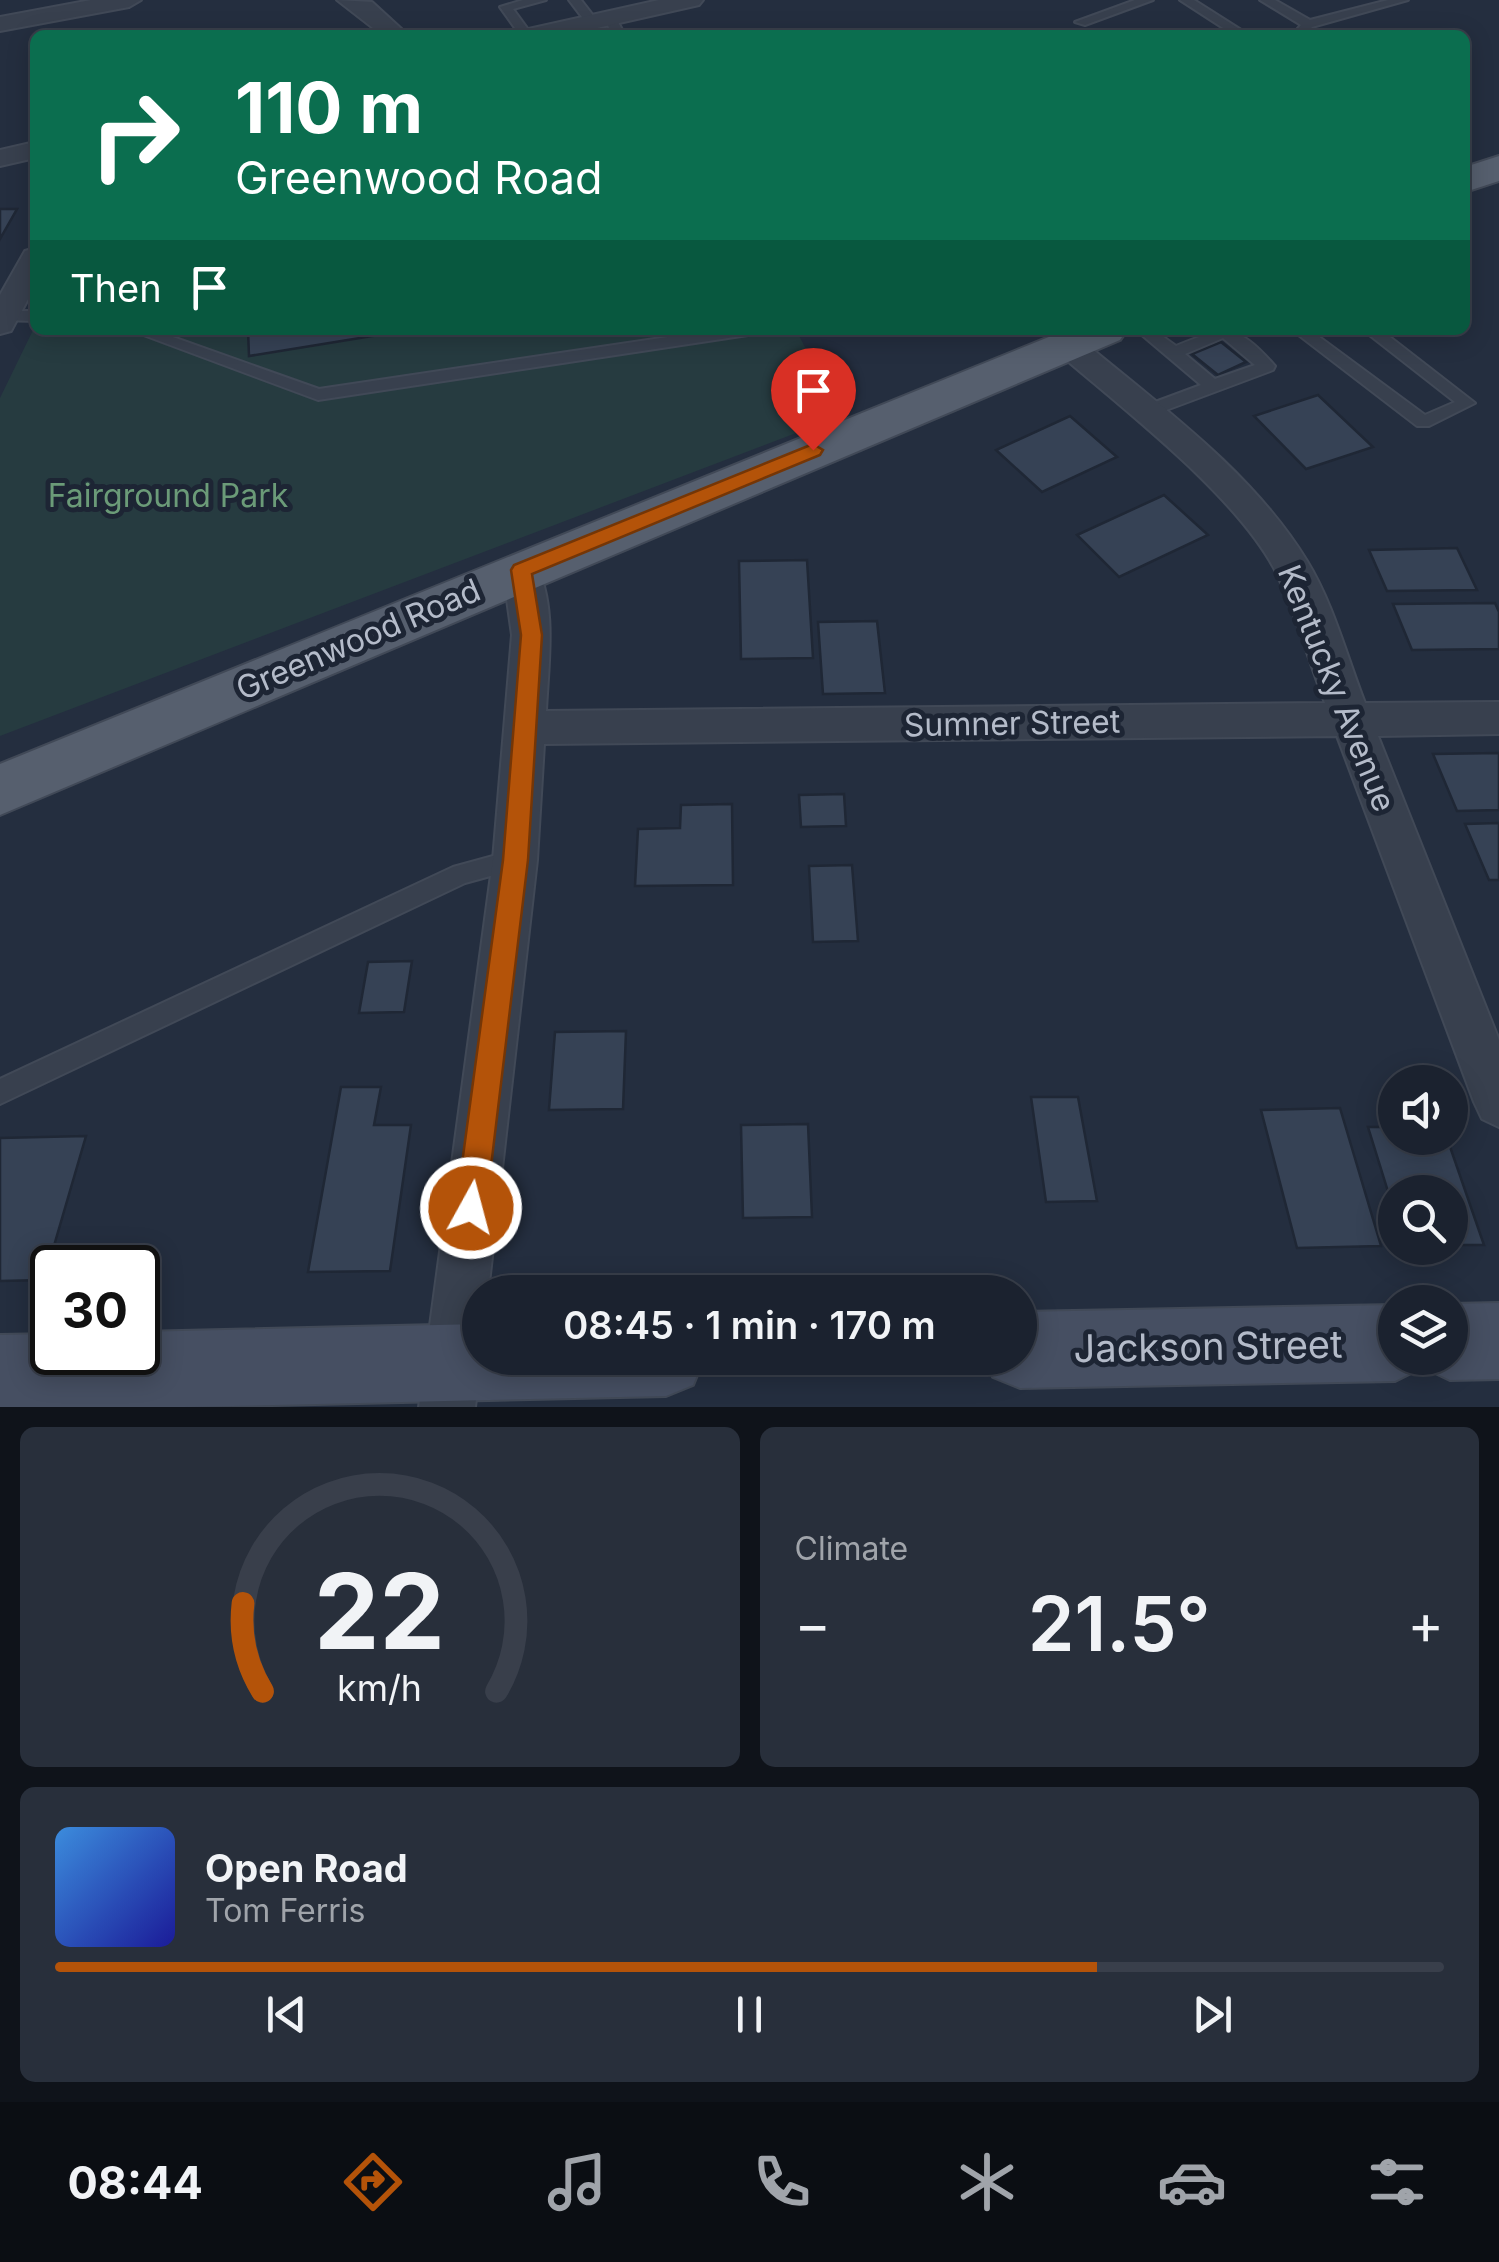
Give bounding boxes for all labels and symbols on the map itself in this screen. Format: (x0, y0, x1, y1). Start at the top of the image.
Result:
pin (771, 348, 856, 451)
park label: Fairground Park (48, 476, 289, 515)
street label: Kentucky Avenue (1270, 559, 1404, 817)
street label: Greenwood Road (230, 570, 486, 708)
street label: Sumner Street (903, 702, 1121, 744)
position arrow (419, 1156, 523, 1260)
speed limit sign: 30 (30, 1245, 160, 1375)
street label: Jackson Street (1073, 1321, 1343, 1371)

